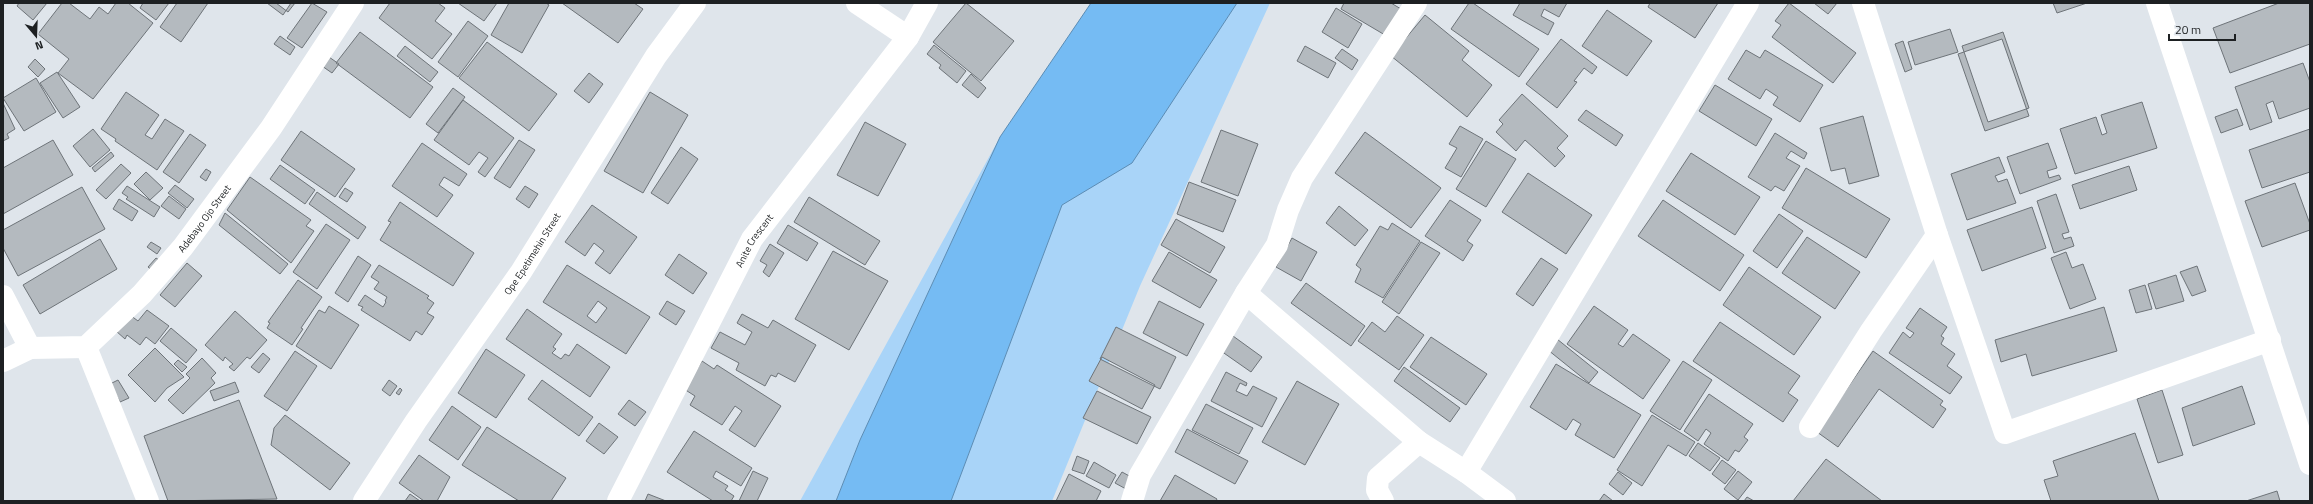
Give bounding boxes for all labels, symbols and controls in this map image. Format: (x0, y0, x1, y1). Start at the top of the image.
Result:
north arrow (16, 16, 56, 56)
scale bar (2169, 16, 2235, 42)
text: 20 m (2175, 20, 2201, 39)
text: N (33, 37, 45, 54)
street label: Adebayo Ojo Street (175, 181, 235, 256)
street label: Ope Epetimehin Street (500, 209, 565, 298)
street label: Anite Crescent (732, 210, 777, 270)

